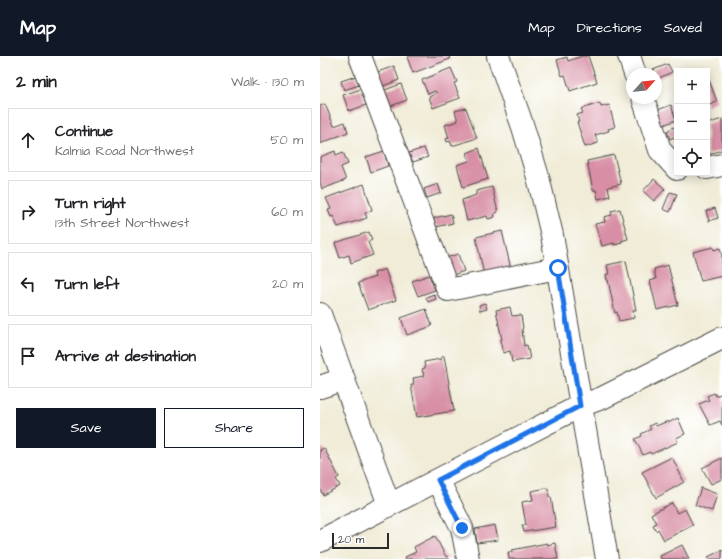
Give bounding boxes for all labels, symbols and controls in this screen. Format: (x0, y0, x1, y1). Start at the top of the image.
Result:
text: Map (20, 15, 56, 42)
text: Map (528, 18, 555, 38)
text: Directions (577, 18, 642, 38)
text: Saved (664, 18, 702, 38)
north arrow (626, 68, 662, 104)
map controls (674, 68, 710, 176)
button: + (674, 68, 710, 104)
text: 2 min (16, 70, 57, 94)
text: Walk · 130 m (231, 73, 304, 91)
button: − (674, 104, 710, 140)
text: Continue (55, 121, 113, 142)
icon: ahead (17, 129, 39, 151)
text: 50 m (270, 131, 303, 149)
button: locate (674, 140, 710, 176)
text: Kalmia Road Northwest (55, 142, 194, 160)
text: Turn right (55, 193, 126, 214)
icon: right (17, 201, 39, 223)
text: 60 m (271, 203, 303, 221)
text: 13th Street Northwest (55, 214, 189, 232)
route start (549, 259, 567, 277)
icon: left (17, 273, 39, 295)
text: Turn left (55, 274, 119, 295)
text: 20 m (272, 275, 303, 293)
icon: arrive (17, 345, 39, 367)
text: Arrive at destination (55, 346, 196, 367)
button: Save (16, 408, 156, 448)
button: Share (164, 408, 304, 448)
route end (453, 519, 471, 537)
scale bar (332, 531, 389, 550)
text: 20 m (338, 532, 364, 547)

